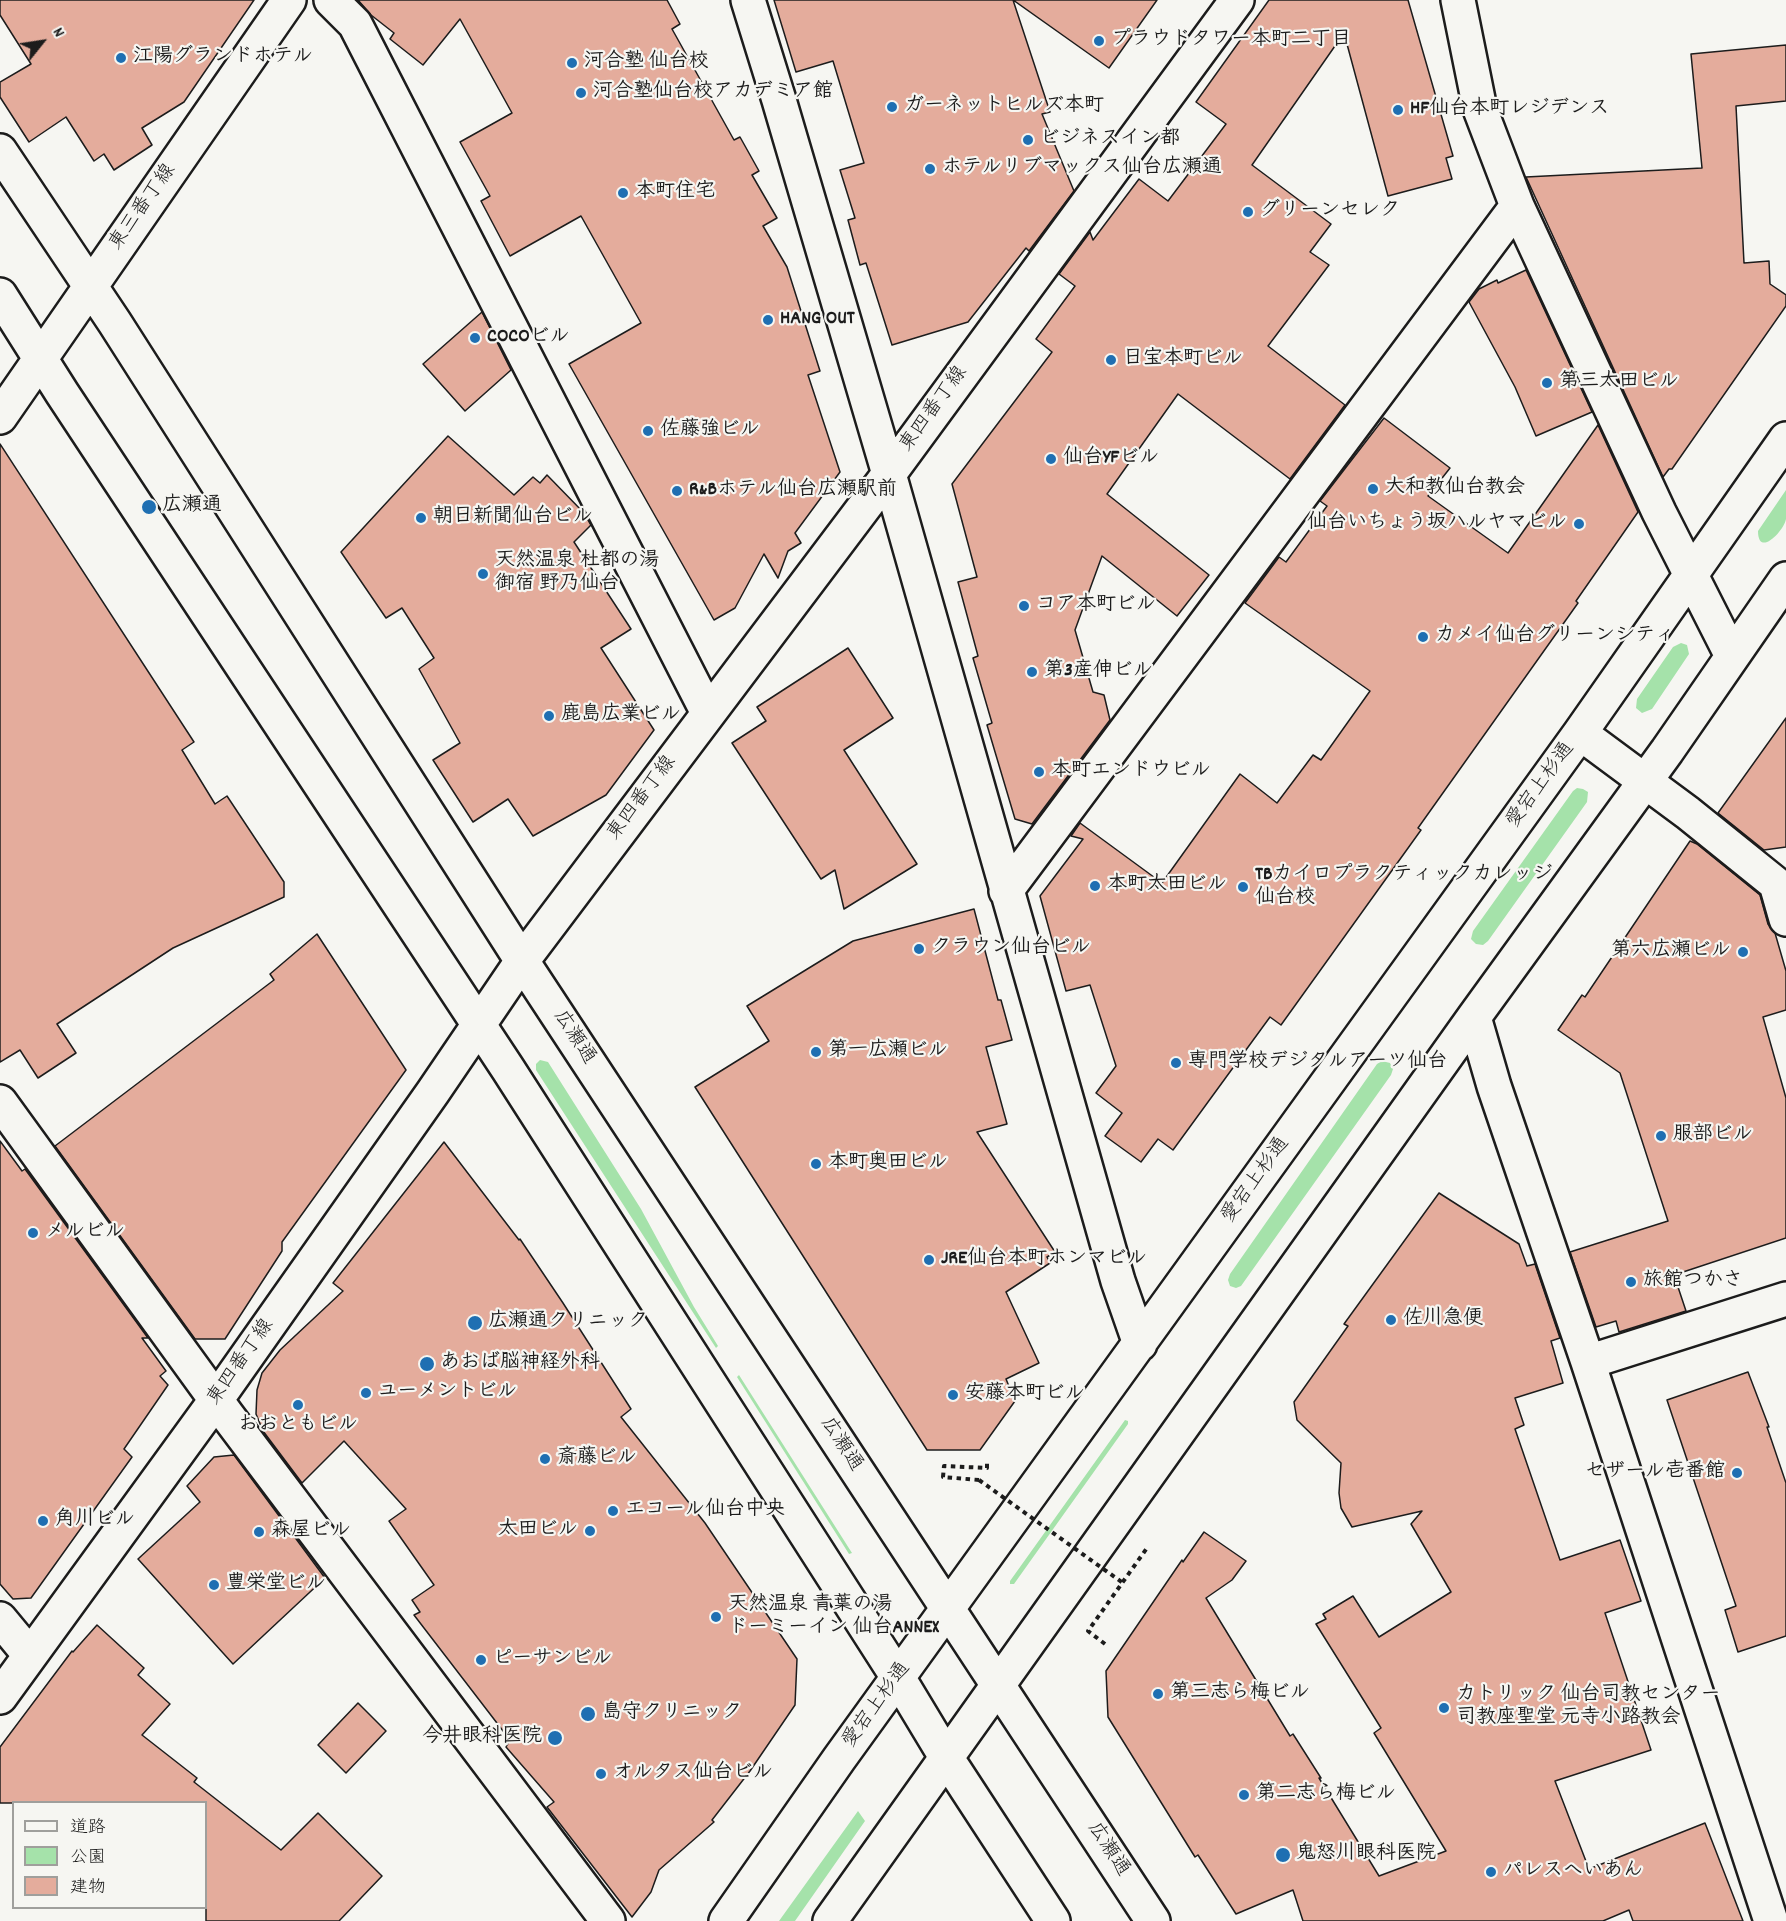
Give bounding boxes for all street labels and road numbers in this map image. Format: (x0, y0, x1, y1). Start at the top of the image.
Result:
street label: 東三番丁線 (105, 160, 183, 256)
street label: 東四番丁線 (896, 362, 974, 458)
street label: 愛宕上杉通 (1503, 738, 1581, 834)
street label: 東四番丁線 (603, 752, 683, 846)
street label: 広瀬通 (547, 1006, 599, 1070)
street label: 愛宕上杉通 (1218, 1133, 1296, 1229)
street label: 東四番丁線 (203, 1315, 281, 1411)
street label: 広瀬通 (814, 1413, 866, 1477)
street label: 愛宕上杉通 (839, 1658, 917, 1754)
street label: 広瀬通 (1081, 1818, 1133, 1882)

